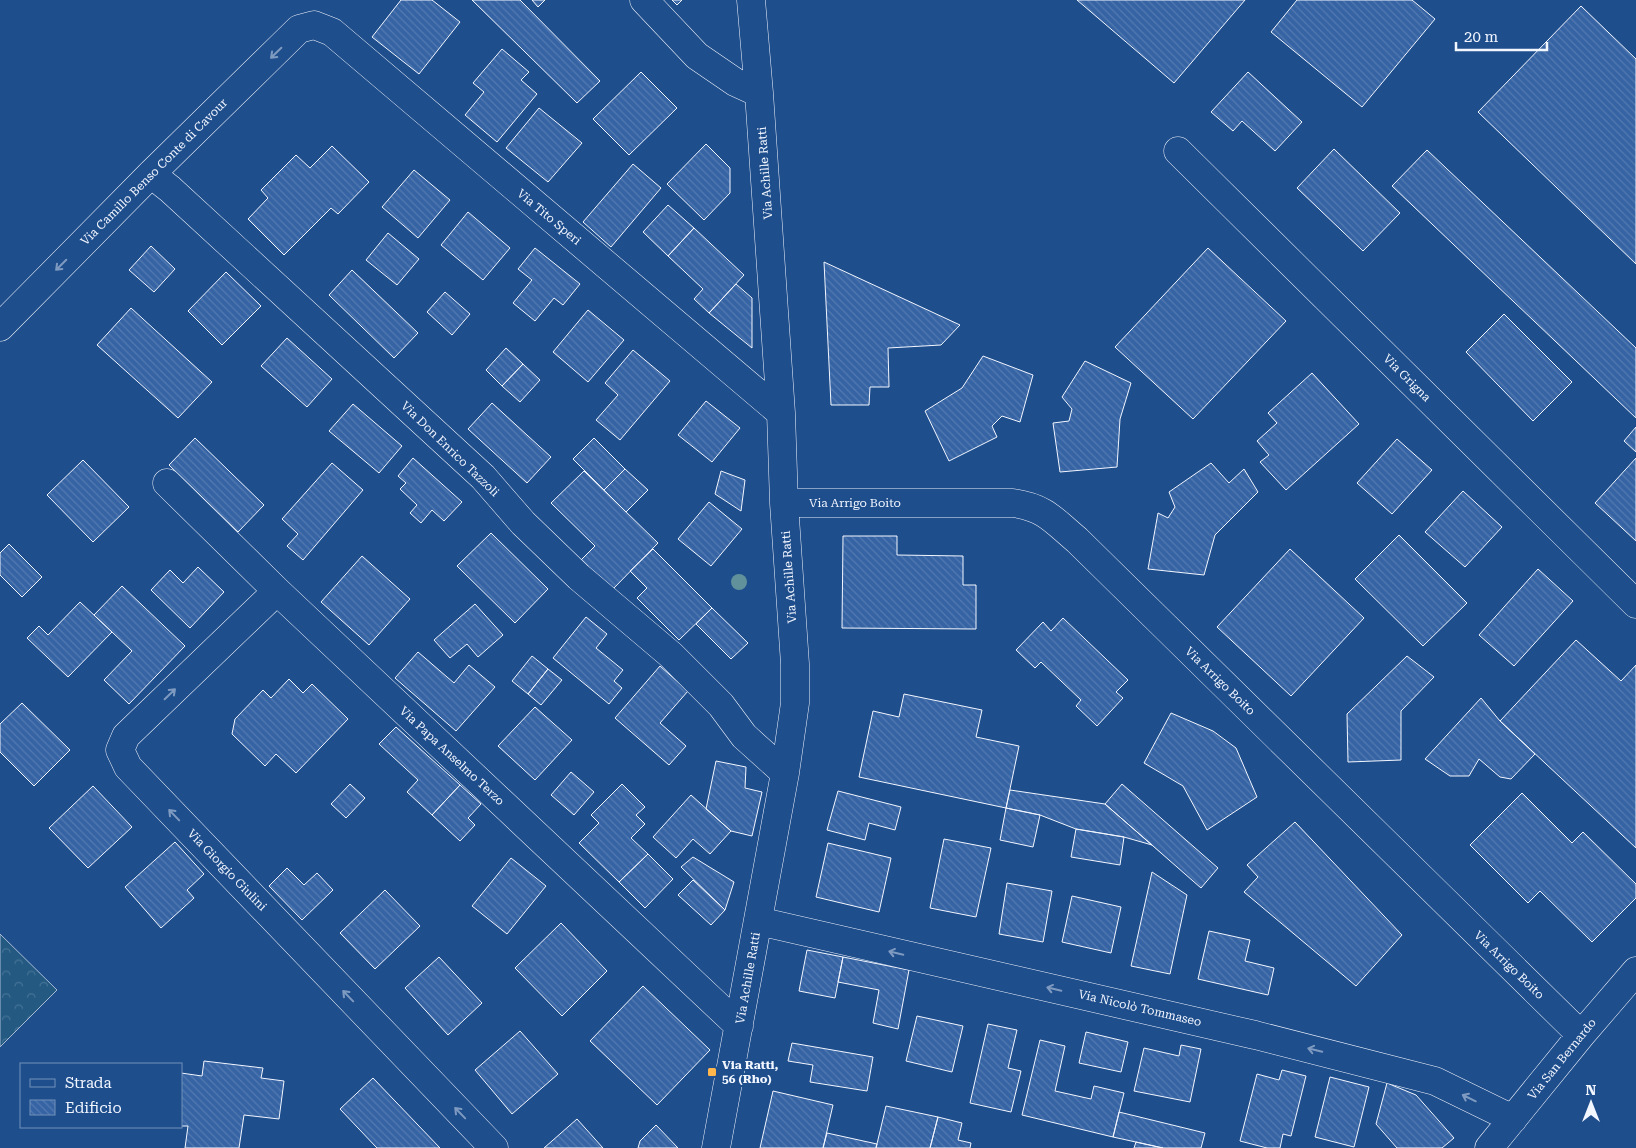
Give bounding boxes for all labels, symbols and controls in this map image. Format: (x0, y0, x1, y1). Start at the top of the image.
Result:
scale bar (1456, 20, 1547, 52)
text: 20 m (1464, 28, 1499, 46)
one-way arrow (270, 46, 282, 58)
street label: Via Camillo Benso Conte di Cavour (78, 96, 230, 248)
street label: Via Achille Ratti (755, 126, 775, 220)
street label: Via Tito Speri (514, 186, 584, 248)
one-way arrow (55, 259, 67, 271)
street label: Via Grigna (1380, 351, 1434, 405)
street label: Via Don Enrico Tazzoli (398, 399, 502, 499)
street label: Via Arrigo Boito (809, 496, 901, 510)
street label: Via Achille Ratti (779, 530, 799, 624)
street label: Via Arrigo Boito (1182, 644, 1258, 718)
one-way arrow (164, 688, 176, 700)
street label: Via Papa Anselmo Terzo (397, 704, 507, 808)
one-way arrow (168, 809, 180, 822)
street label: Via Giorgio Giulini (185, 826, 270, 914)
street label: Via Arrigo Boito (1471, 928, 1547, 1002)
street label: Via Achille Ratti (733, 931, 763, 1025)
one-way arrow (888, 948, 904, 957)
one-way arrow (1047, 984, 1063, 993)
street label: Via Nicolò Tommaseo (1077, 987, 1203, 1029)
one-way arrow (342, 989, 354, 1002)
street label: Via San Bernardo (1525, 1016, 1599, 1102)
one-way arrow (1307, 1045, 1323, 1054)
place label: Via Ratti, 56 (Rho) (722, 1058, 779, 1086)
legend (20, 1063, 182, 1128)
marker: Via Ratti, 56 (Rho) (706, 1066, 718, 1078)
text: Strada (65, 1074, 112, 1092)
north arrow (1566, 1078, 1616, 1128)
text: N (1586, 1082, 1597, 1098)
one-way arrow (1462, 1093, 1477, 1103)
text: Edificio (65, 1099, 122, 1117)
one-way arrow (454, 1107, 466, 1119)

